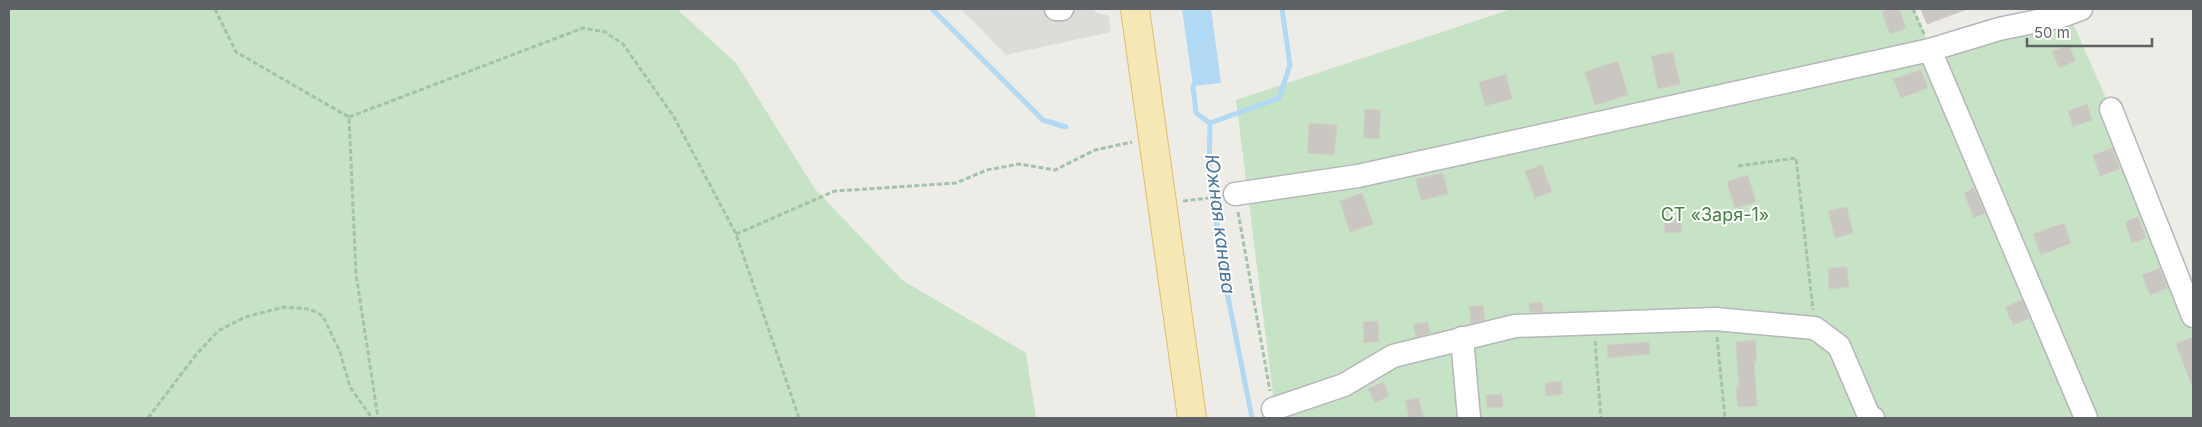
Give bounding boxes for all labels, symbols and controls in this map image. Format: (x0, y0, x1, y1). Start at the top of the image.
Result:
scale bar (2027, 15, 2152, 47)
text: 50 m (2034, 23, 2070, 42)
water label: Южная канава (1200, 153, 1240, 296)
park label: СТ «Заря-1» (1661, 204, 1769, 225)

